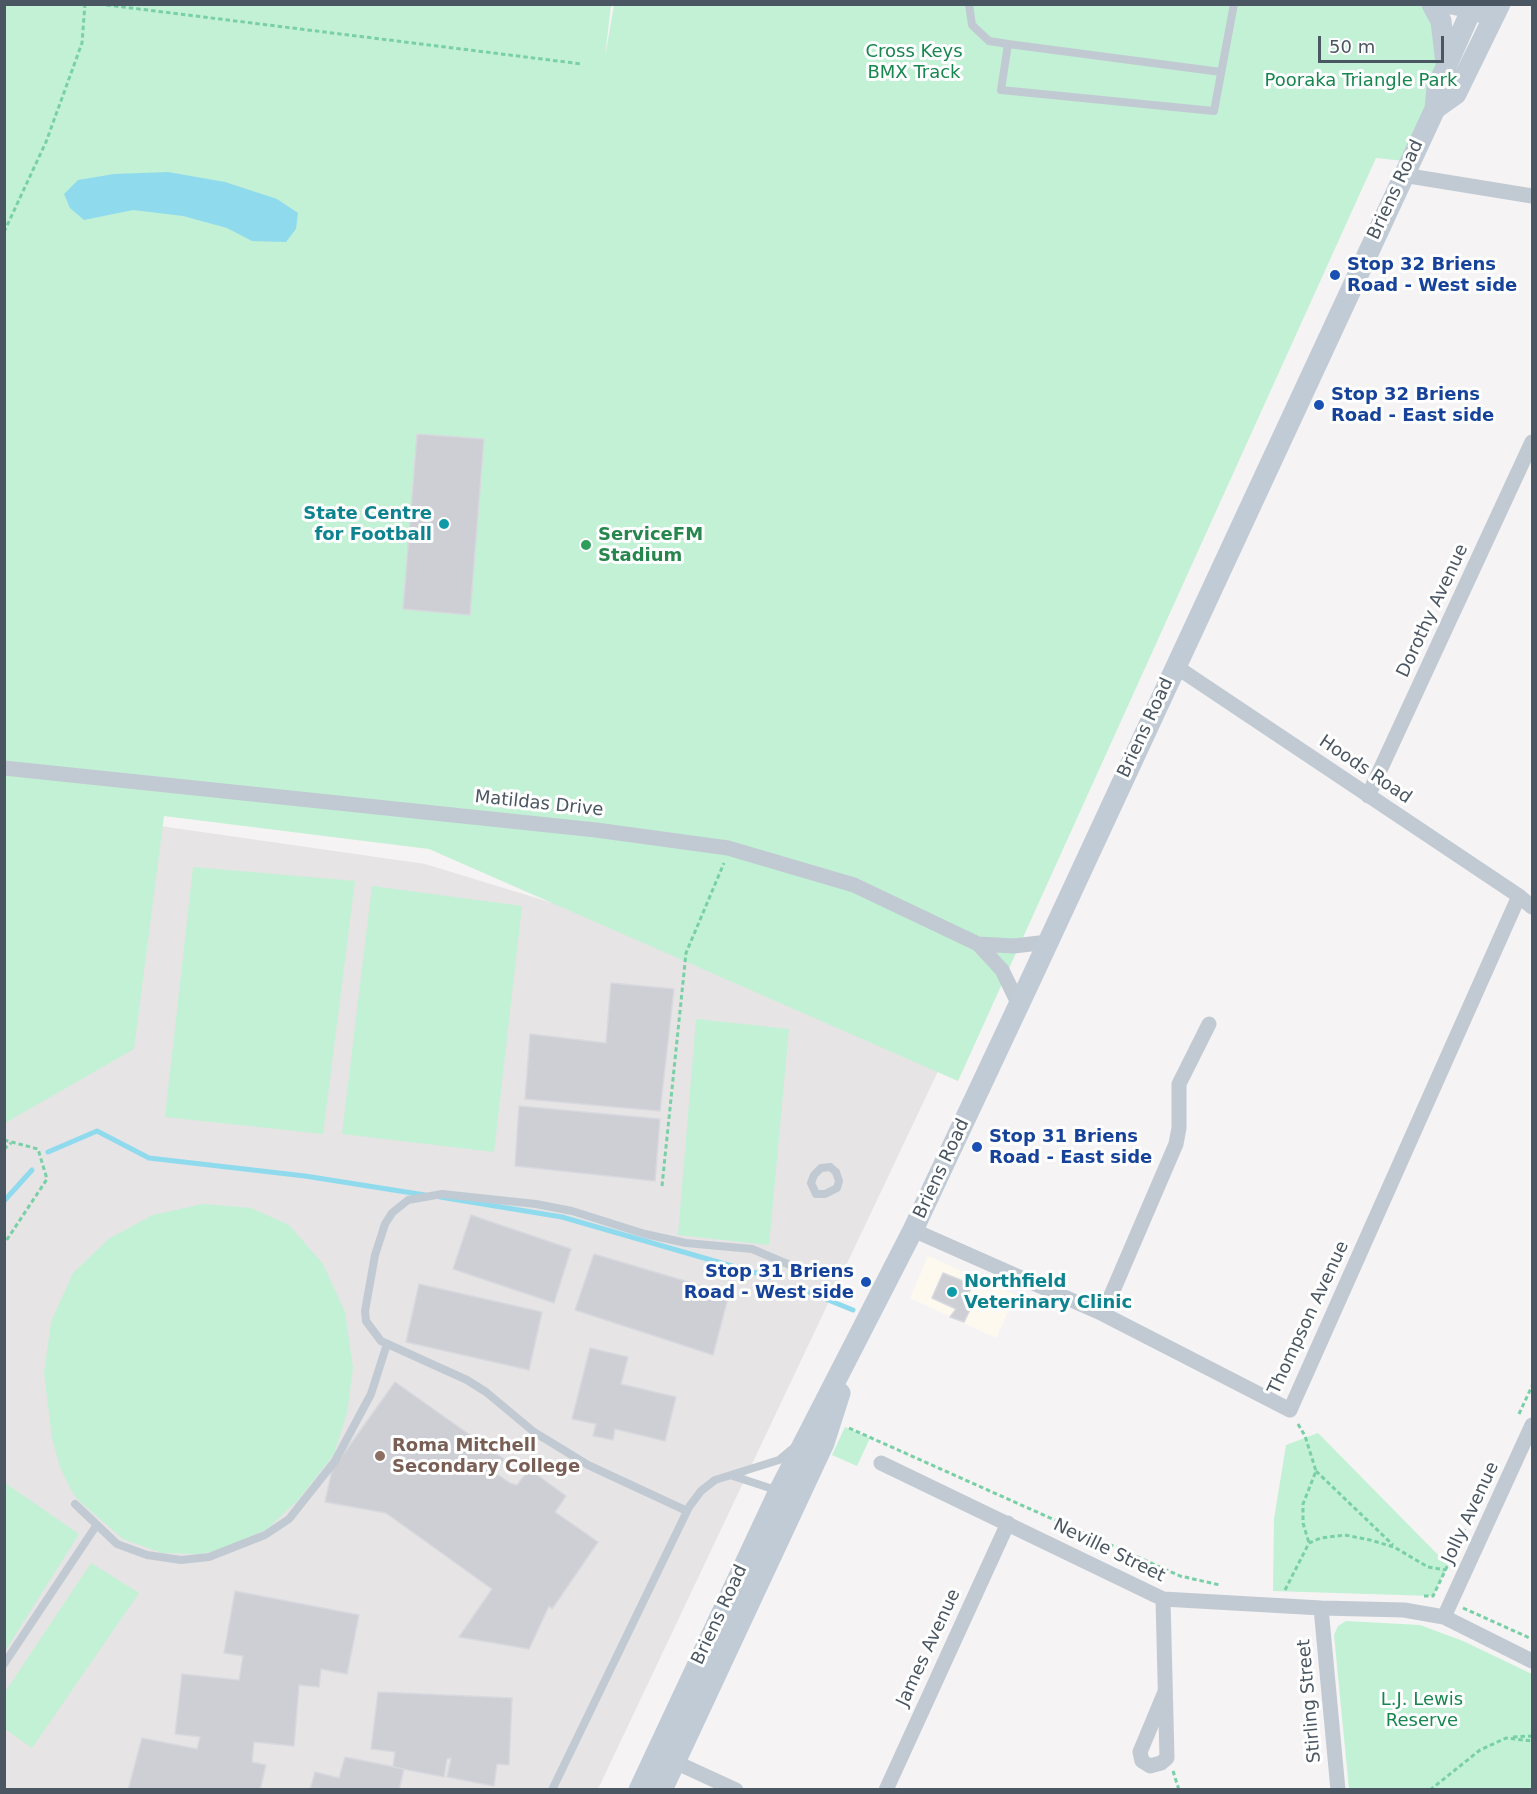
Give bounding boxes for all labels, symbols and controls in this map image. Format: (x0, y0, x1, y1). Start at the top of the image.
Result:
scale bar (1321, 24, 1447, 62)
text: 50 m (1329, 36, 1375, 57)
park label: Cross Keys BMX Track (865, 41, 963, 84)
park label: Pooraka Triangle Park (1265, 70, 1457, 92)
street label: Briens Road (1363, 137, 1429, 243)
place label: Stop 32 Briens Road - West side (1347, 254, 1517, 296)
marker: Stop 32 Briens Road - West side (1328, 268, 1342, 282)
place label: Stop 32 Briens Road - East side (1331, 384, 1494, 426)
marker: Stop 32 Briens Road - East side (1312, 398, 1326, 412)
place label: State Centre for Football (303, 503, 432, 546)
marker: State Centre for Football (437, 517, 451, 531)
place label: ServiceFM Stadium (598, 524, 703, 566)
marker: ServiceFM Stadium (579, 538, 593, 552)
street label: Dorothy Avenue (1393, 541, 1473, 681)
street label: Briens Road (1113, 675, 1179, 781)
street label: Hoods Road (1315, 731, 1415, 809)
street label: Matildas Drive (474, 787, 604, 821)
street label: Briens Road (909, 1116, 975, 1222)
place label: Stop 31 Briens Road - East side (989, 1126, 1152, 1168)
marker: Stop 31 Briens Road - East side (970, 1140, 984, 1154)
street label: Thompson Avenue (1264, 1238, 1354, 1398)
place label: Stop 31 Briens Road - West side (684, 1261, 854, 1304)
place label: Northfield Veterinary Clinic (964, 1271, 1132, 1314)
marker: Stop 31 Briens Road - West side (859, 1275, 873, 1289)
marker: Northfield Veterinary Clinic (945, 1285, 959, 1299)
place label: Roma Mitchell Secondary College (392, 1435, 580, 1478)
marker: Roma Mitchell Secondary College (373, 1449, 387, 1463)
street label: Jolly Avenue (1438, 1459, 1504, 1567)
street label: Neville Street (1050, 1515, 1168, 1587)
street label: Briens Road (687, 1562, 753, 1668)
street label: James Avenue (892, 1586, 966, 1710)
street label: Stirling Street (1294, 1638, 1326, 1764)
park label: L.J. Lewis Reserve (1381, 1689, 1463, 1732)

